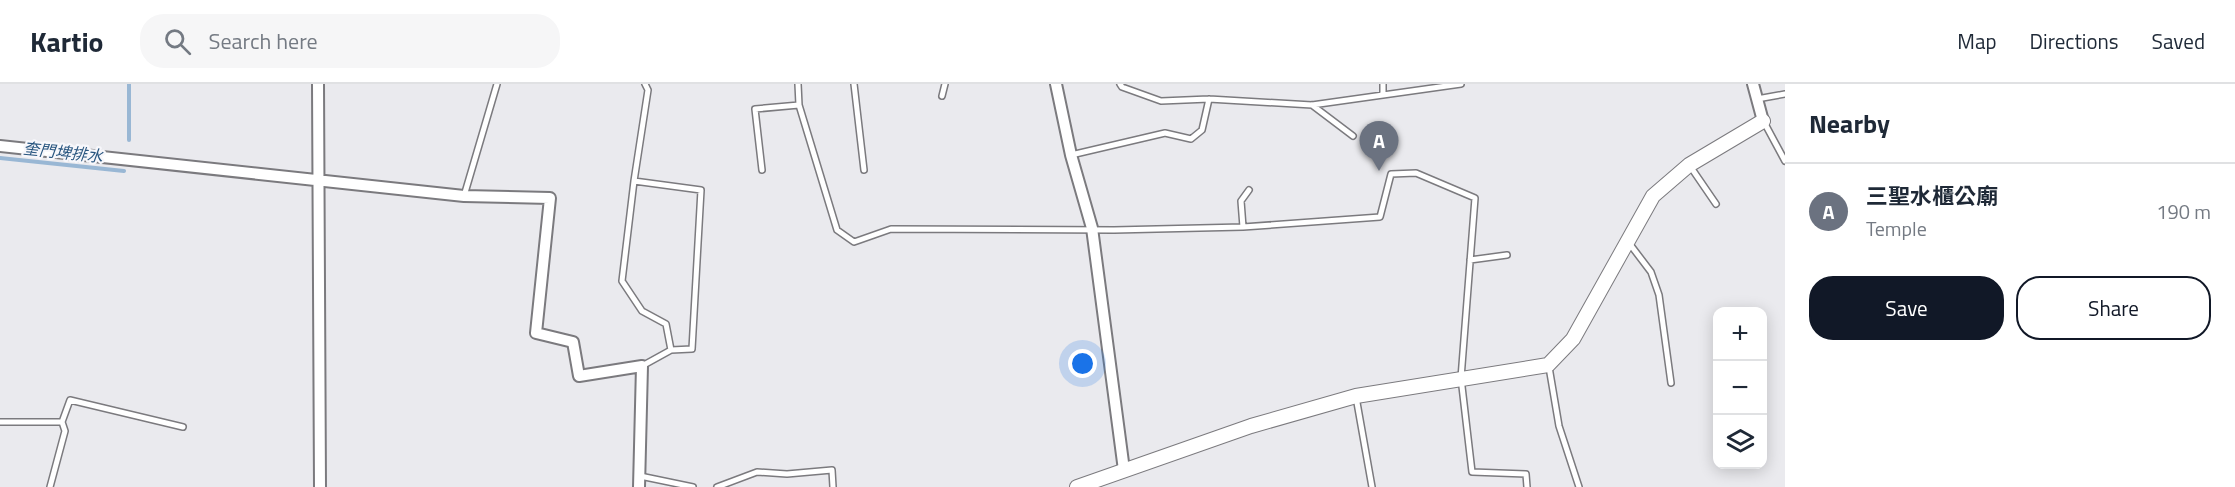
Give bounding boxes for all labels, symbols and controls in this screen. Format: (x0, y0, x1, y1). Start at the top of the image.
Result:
search box (140, 14, 560, 68)
text: Kartio (30, 20, 104, 63)
text: Search here (209, 24, 318, 58)
icon: search (161, 25, 194, 58)
text: Map (1957, 25, 1997, 57)
text: Directions (2030, 25, 2119, 57)
text: Saved (2152, 25, 2205, 57)
text: Nearby (1809, 104, 1890, 143)
pin: A (1360, 122, 1398, 171)
water label: 奎門埤排水 (22, 136, 105, 168)
text: 三聖水櫃公廟 (1866, 179, 1998, 213)
text: A (1822, 196, 1835, 227)
text: 190 m (2156, 196, 2211, 227)
text: Temple (1866, 213, 1927, 244)
button: Save (1809, 276, 2004, 340)
button: Share (2016, 276, 2211, 340)
map controls (1713, 307, 1767, 469)
button: + (1713, 307, 1767, 361)
your location (1068, 349, 1097, 378)
button: − (1713, 361, 1767, 415)
button: layers (1713, 415, 1767, 469)

